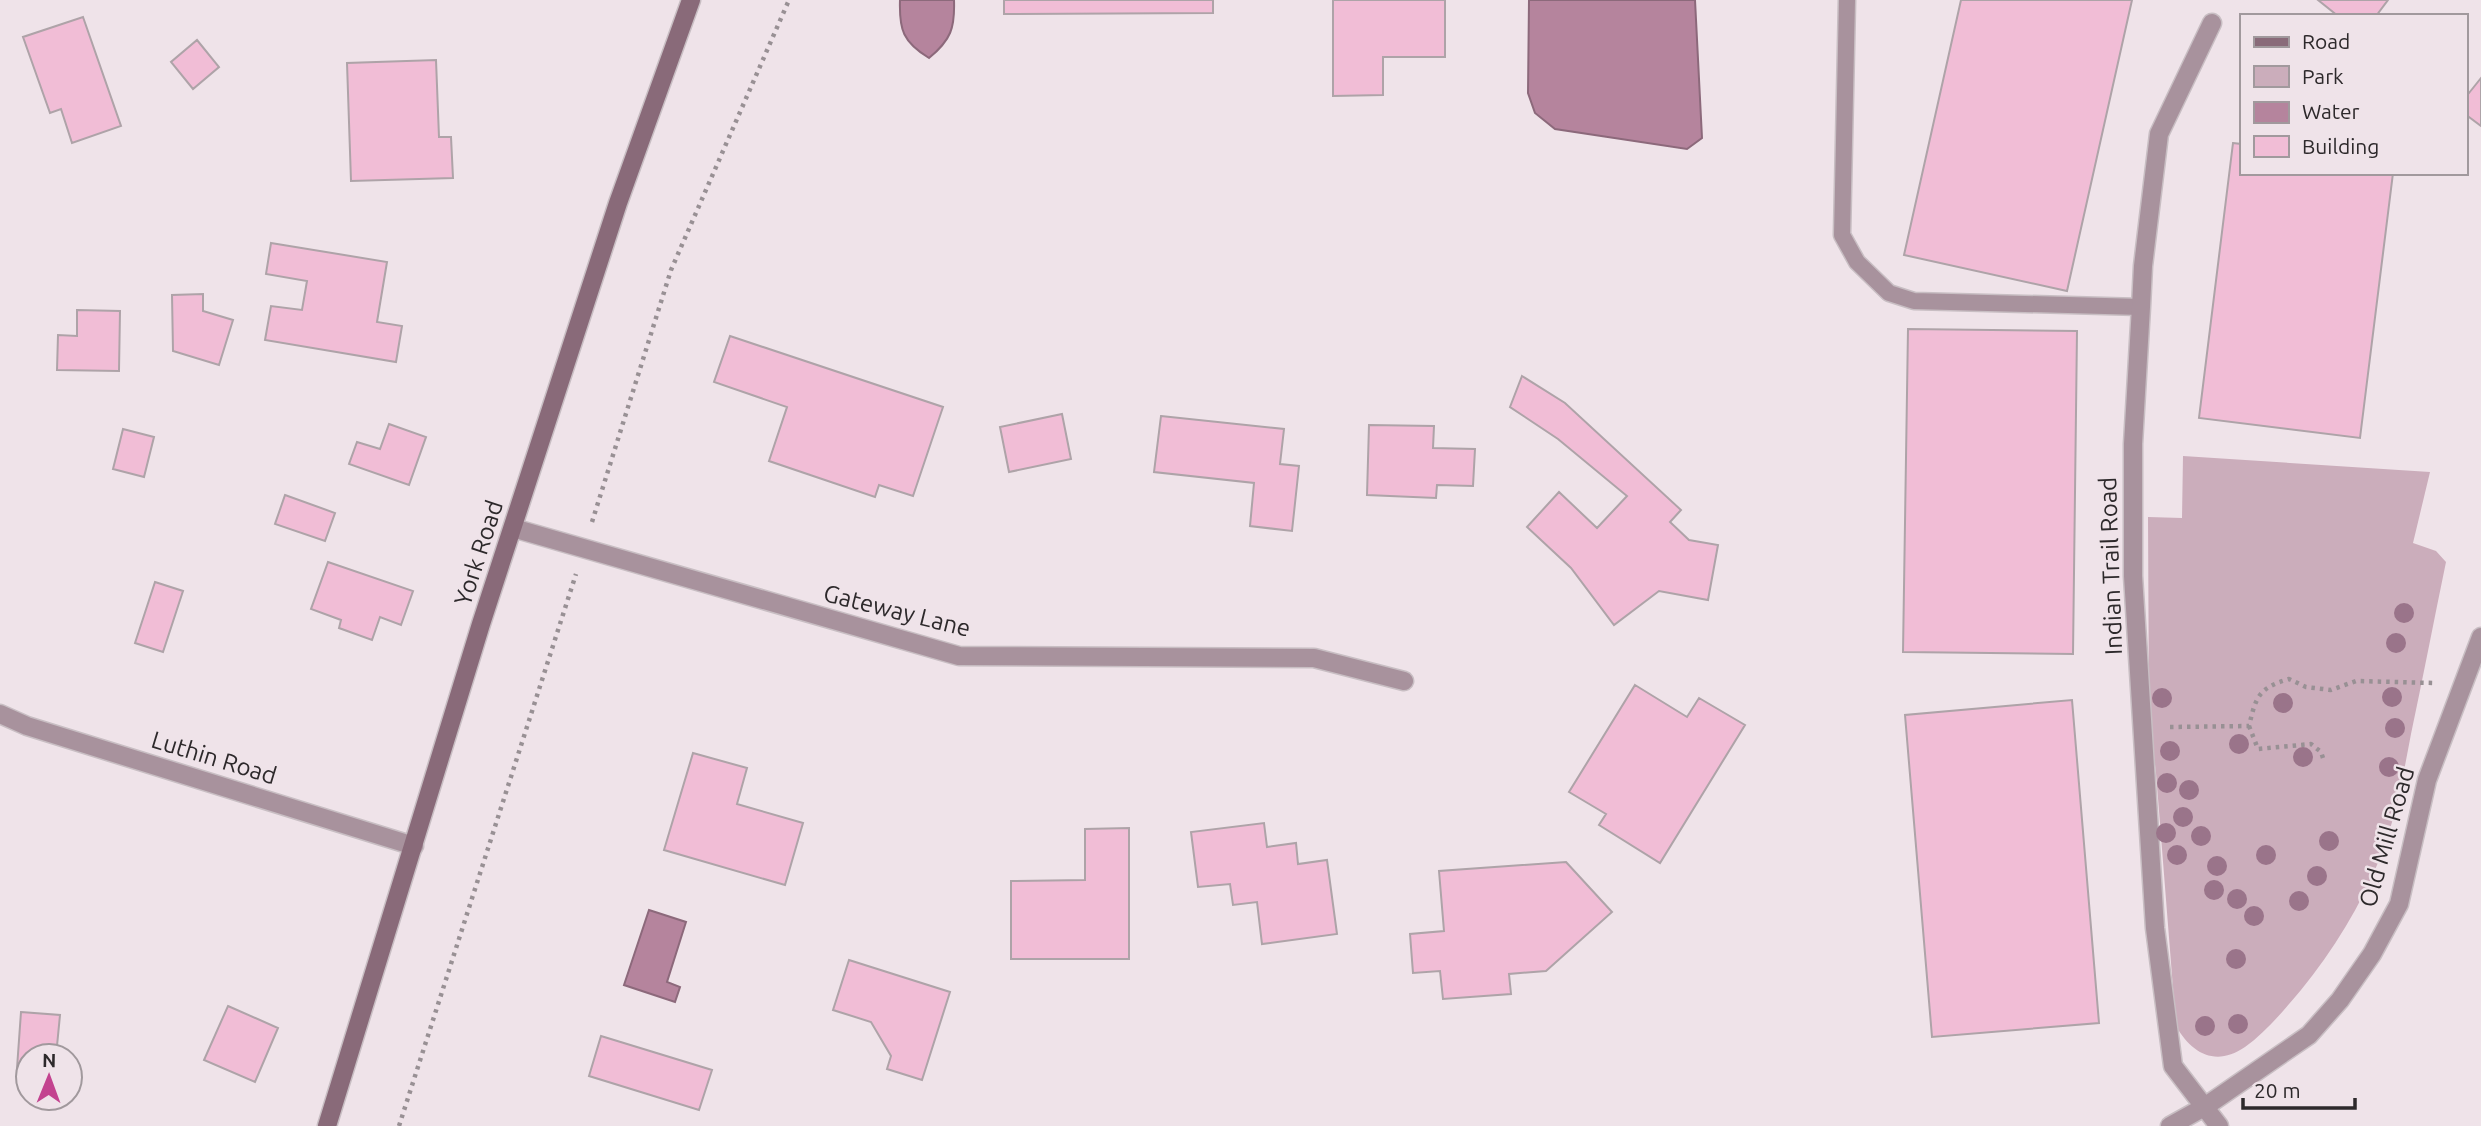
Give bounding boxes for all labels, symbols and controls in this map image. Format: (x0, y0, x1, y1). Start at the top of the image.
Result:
legend (2240, 14, 2467, 175)
text: Road (2302, 29, 2350, 53)
text: Park (2302, 64, 2344, 88)
text: Water (2302, 99, 2360, 123)
text: Building (2302, 134, 2379, 158)
street label: Indian Trail Road (2094, 477, 2127, 656)
street label: York Road (449, 497, 508, 609)
street label: Gateway Lane (821, 579, 973, 642)
street label: Luthin Road (148, 726, 280, 789)
street label: Old Mill Road (2354, 764, 2419, 910)
north arrow (14, 1042, 84, 1112)
text: N (42, 1049, 57, 1071)
scale bar (2243, 1066, 2355, 1110)
text: 20 m (2254, 1078, 2301, 1102)

